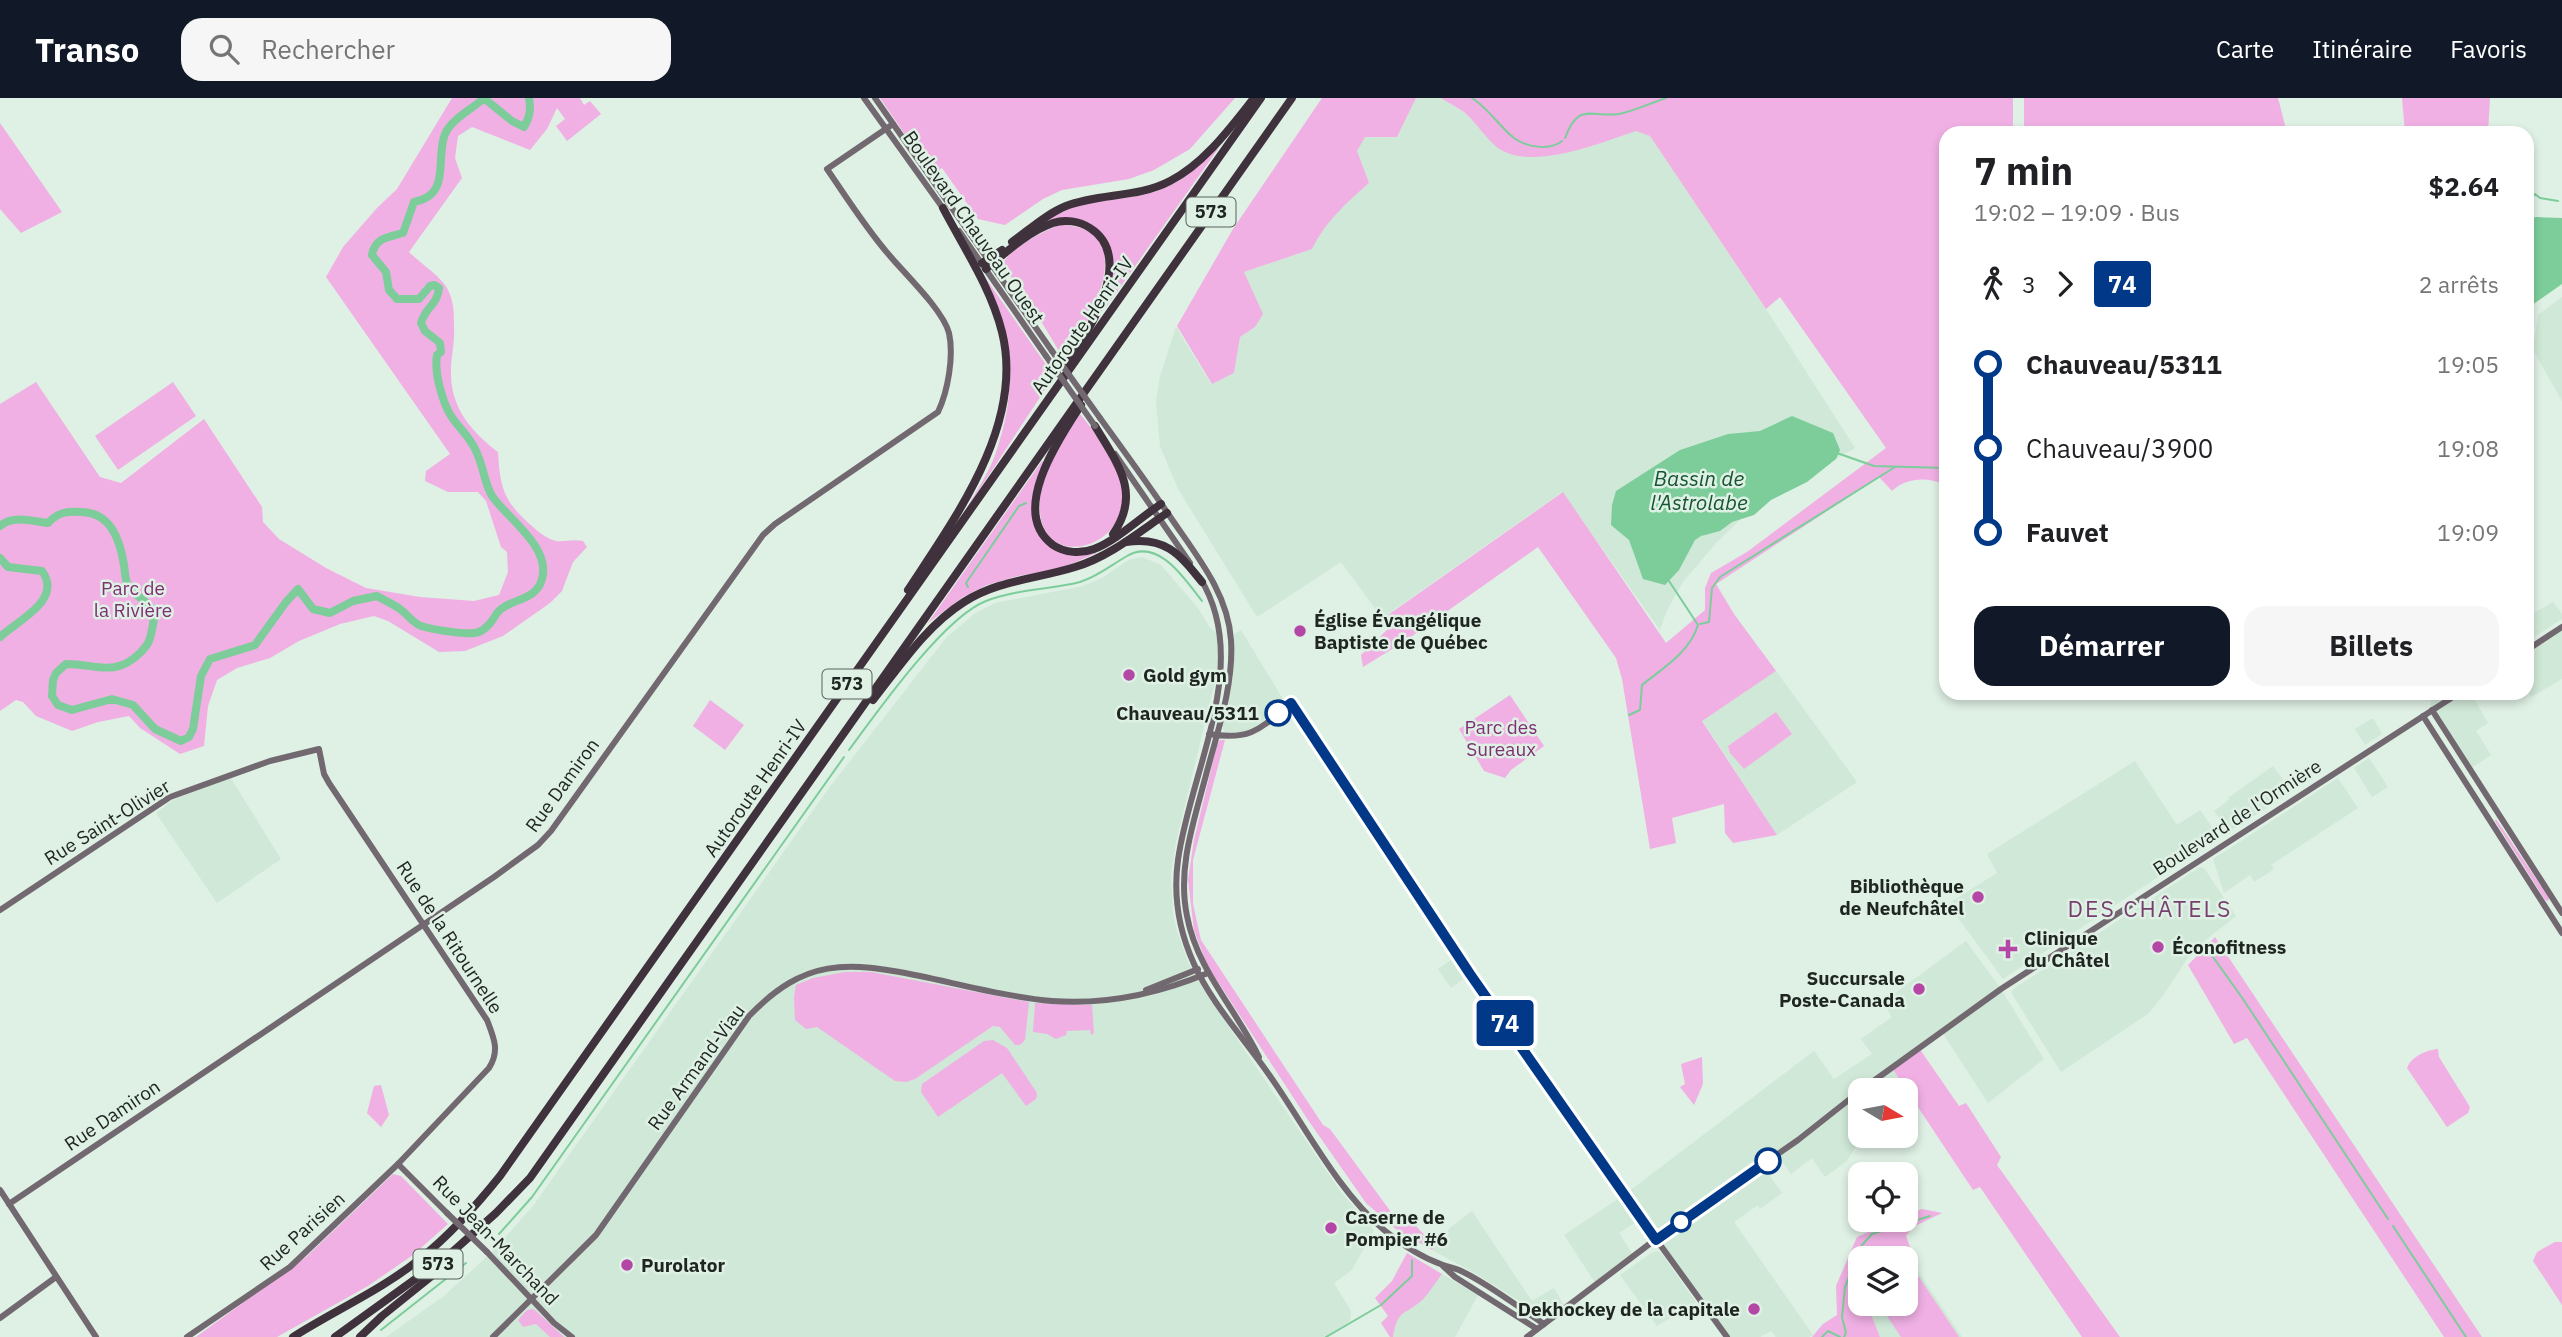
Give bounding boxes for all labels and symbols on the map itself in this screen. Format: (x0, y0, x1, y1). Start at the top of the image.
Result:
street label: Boulevard Chauveau Ouest (898, 126, 1050, 328)
road number: 573 (1186, 198, 1236, 226)
street label: Autoroute Henri-IV (1026, 251, 1139, 398)
water label: Bassin de l'Astrolabe (1650, 464, 1748, 516)
park label: Parc de la Rivière (94, 576, 172, 622)
place label: Église Évangélique Baptiste de Québec (1314, 608, 1488, 654)
marker: Église Évangélique Baptiste de Québec (1292, 623, 1308, 639)
place label: Gold gym (1143, 663, 1227, 687)
marker: Gold gym (1121, 667, 1137, 683)
road number: 573 (822, 670, 872, 698)
marker: Chauveau/5311 (1265, 700, 1291, 726)
place label: Chauveau/5311 (1116, 701, 1260, 725)
street label: Autoroute Henri-IV (699, 714, 812, 861)
park label: Parc des Sureaux (1464, 715, 1538, 761)
street label: Rue Damiron (520, 733, 604, 837)
street label: Boulevard de l'Ormière (2148, 754, 2326, 880)
street label: Rue Saint-Olivier (40, 774, 174, 870)
street label: Rue de la Ritournelle (392, 856, 508, 1018)
place label: Bibliothèque de Neufchâtel (1839, 874, 1964, 920)
marker: Bibliothèque de Neufchâtel (1970, 889, 1986, 905)
district label: DES CHÂTELS (2068, 893, 2232, 923)
place label: Clinique du Châtel (2024, 926, 2110, 972)
place label: Éconofitness (2172, 935, 2286, 959)
marker: Clinique du Châtel (1998, 939, 2018, 959)
marker: Éconofitness (2150, 939, 2166, 955)
place label: Succursale Poste-Canada (1779, 966, 1905, 1012)
marker: Succursale Poste-Canada (1911, 981, 1927, 997)
street label: Rue Armand-Viau (642, 999, 750, 1135)
line badge: 74 (1474, 1000, 1536, 1046)
street label: Rue Damiron (60, 1074, 164, 1156)
north arrow (1848, 1078, 1918, 1148)
unlabelled marker (1755, 1148, 1781, 1174)
street label: Rue Jean-Marchand (428, 1170, 564, 1310)
street label: Rue Parisien (254, 1187, 350, 1275)
place label: Caserne de Pompier #6 (1345, 1205, 1448, 1251)
unlabelled marker (1671, 1212, 1691, 1232)
marker: Caserne de Pompier #6 (1323, 1220, 1339, 1236)
road number: 573 (414, 1250, 462, 1279)
place label: Purolator (641, 1253, 725, 1277)
marker: Purolator (619, 1257, 635, 1273)
place label: Dekhockey de la capitale (1518, 1297, 1740, 1321)
marker: Dekhockey de la capitale (1746, 1301, 1762, 1317)

